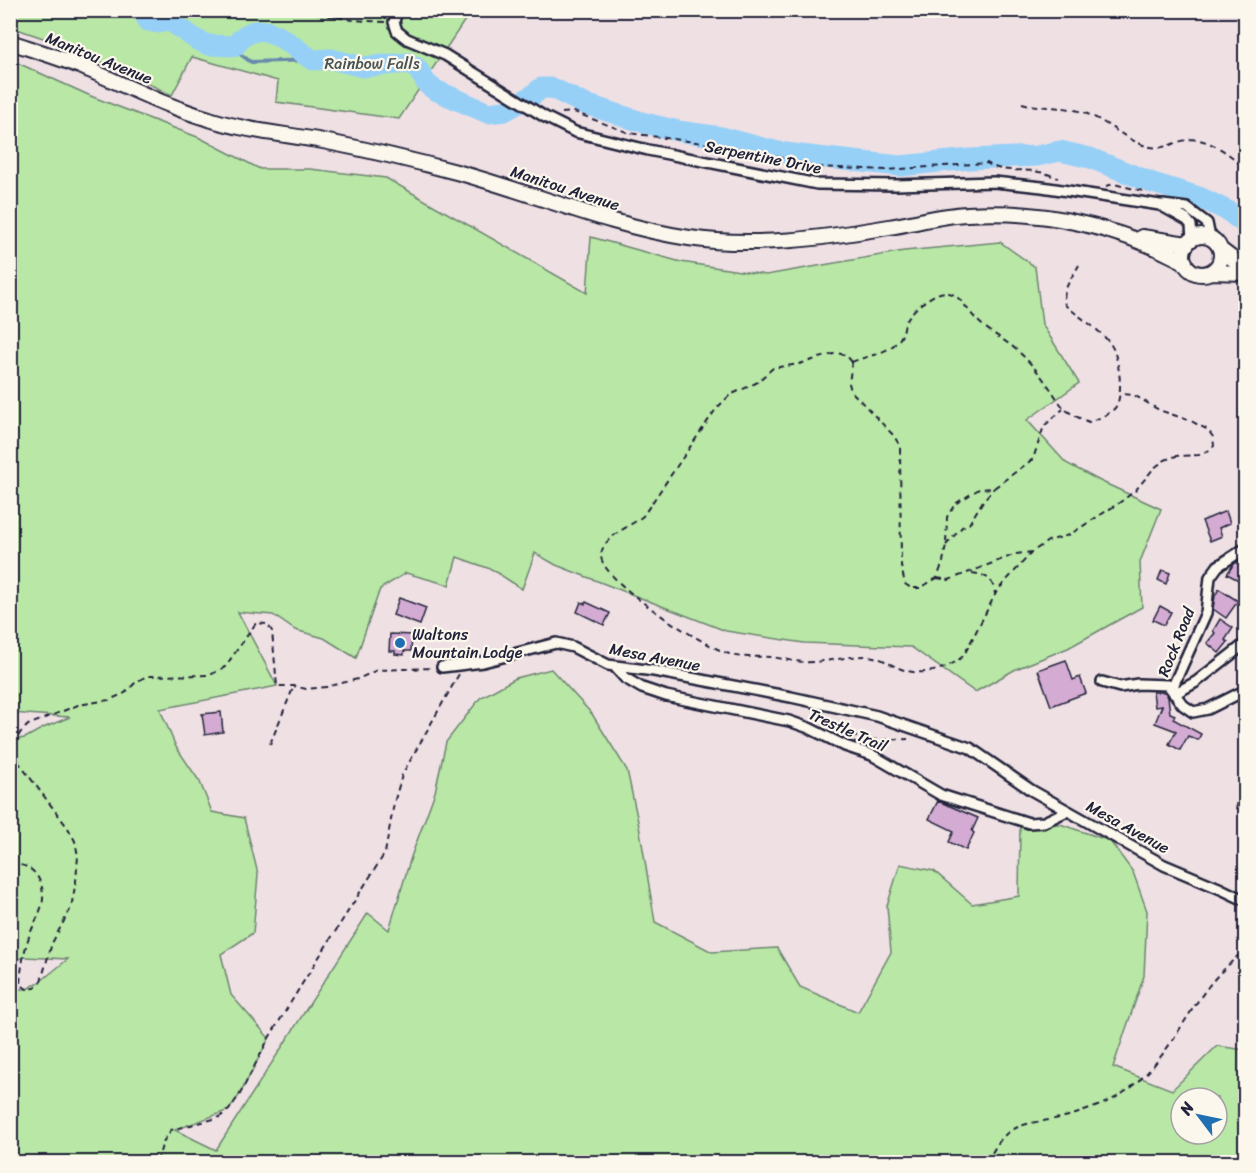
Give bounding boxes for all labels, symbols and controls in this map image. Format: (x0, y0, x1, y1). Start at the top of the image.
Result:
street label: Manitou Avenue (41, 23, 157, 93)
park label: Rainbow Falls (325, 49, 420, 78)
street label: Serpentine Drive (702, 131, 824, 183)
street label: Manitou Avenue (507, 157, 623, 219)
street label: Rock Road (1149, 601, 1204, 681)
place label: Waltons Mountain Lodge (412, 620, 523, 667)
street label: Mesa Avenue (607, 634, 703, 680)
marker: Waltons Mountain Lodge (393, 636, 407, 650)
street label: Trestle Trail (804, 700, 893, 761)
street label: Mesa Avenue (1081, 792, 1175, 862)
north arrow (1169, 1086, 1229, 1146)
text: N (1171, 1095, 1202, 1122)

